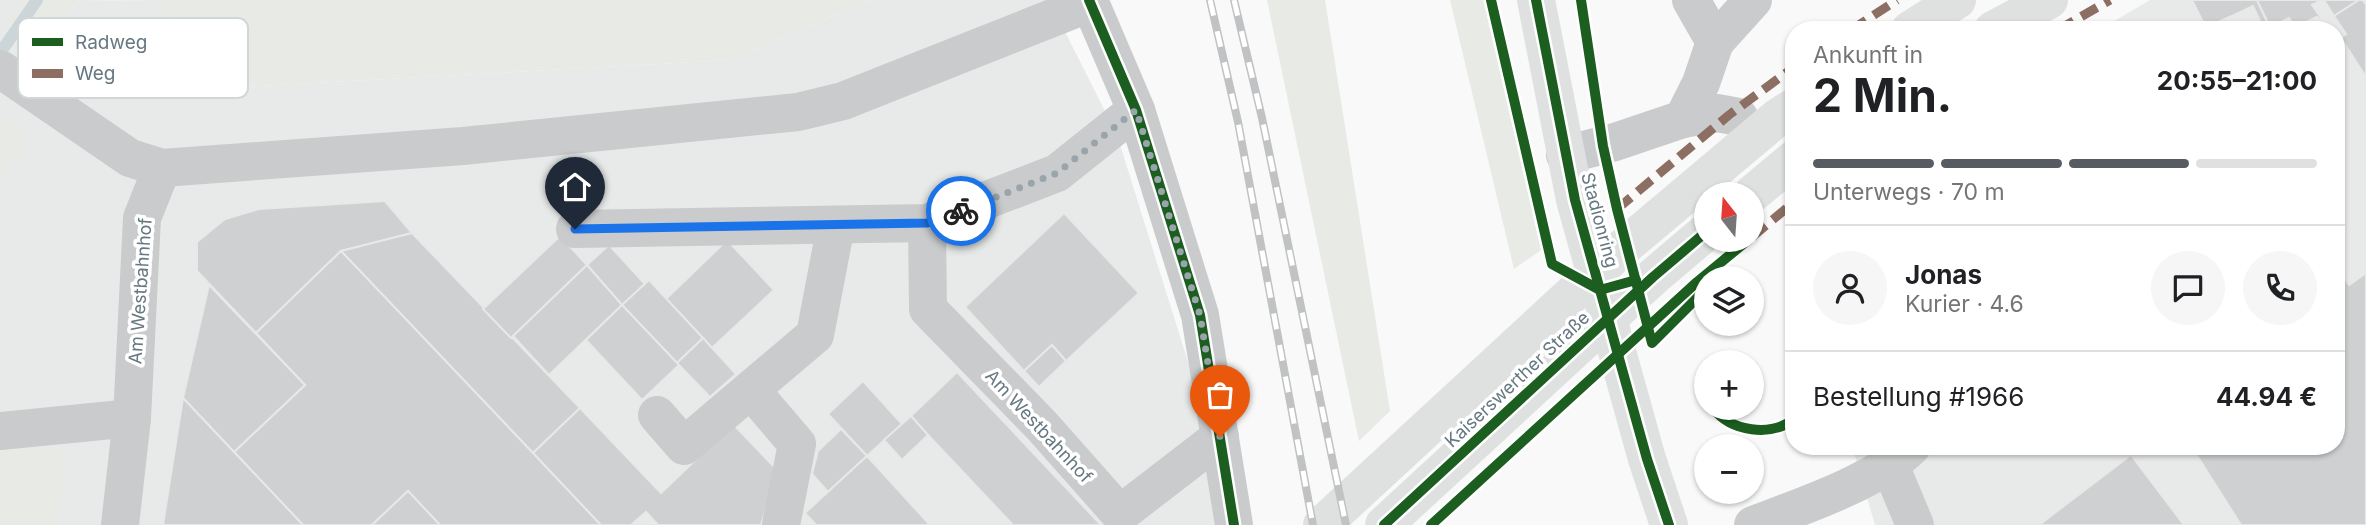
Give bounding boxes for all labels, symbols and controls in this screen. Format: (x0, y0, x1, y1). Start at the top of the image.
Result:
legend (18, 18, 248, 98)
text: Radweg (75, 31, 147, 54)
text: Ankunft in (1813, 41, 1923, 69)
text: Weg (75, 62, 116, 85)
text: 20:55–21:00 (2157, 65, 2317, 96)
text: 2 Min. (1813, 67, 1952, 123)
pin (545, 157, 605, 229)
icon: home (556, 168, 594, 206)
street label: Stadionring (1577, 170, 1623, 270)
courier (926, 176, 996, 246)
text: Unterwegs · 70 m (1813, 178, 2005, 206)
north arrow (1694, 182, 1764, 252)
map controls (1694, 182, 1764, 504)
icon: bike (942, 192, 980, 230)
street label: Am Westbahnhof (124, 217, 156, 365)
button: person (1813, 251, 1887, 325)
button: chat (2151, 251, 2225, 325)
button: phone (2243, 251, 2317, 325)
text: Jonas (1905, 259, 1982, 290)
button: layers (1694, 266, 1764, 336)
text: Kurier · 4.6 (1905, 290, 2024, 318)
street label: Kaiserswerther Straße (1441, 307, 1593, 451)
button: + (1694, 350, 1764, 420)
street label: Am Westbahnhof (981, 365, 1097, 487)
pin (1190, 365, 1250, 437)
icon: bag (1201, 376, 1239, 414)
text: Bestellung #1966 (1813, 381, 2024, 412)
text: 44.94 € (2216, 381, 2317, 412)
button: − (1694, 434, 1764, 504)

